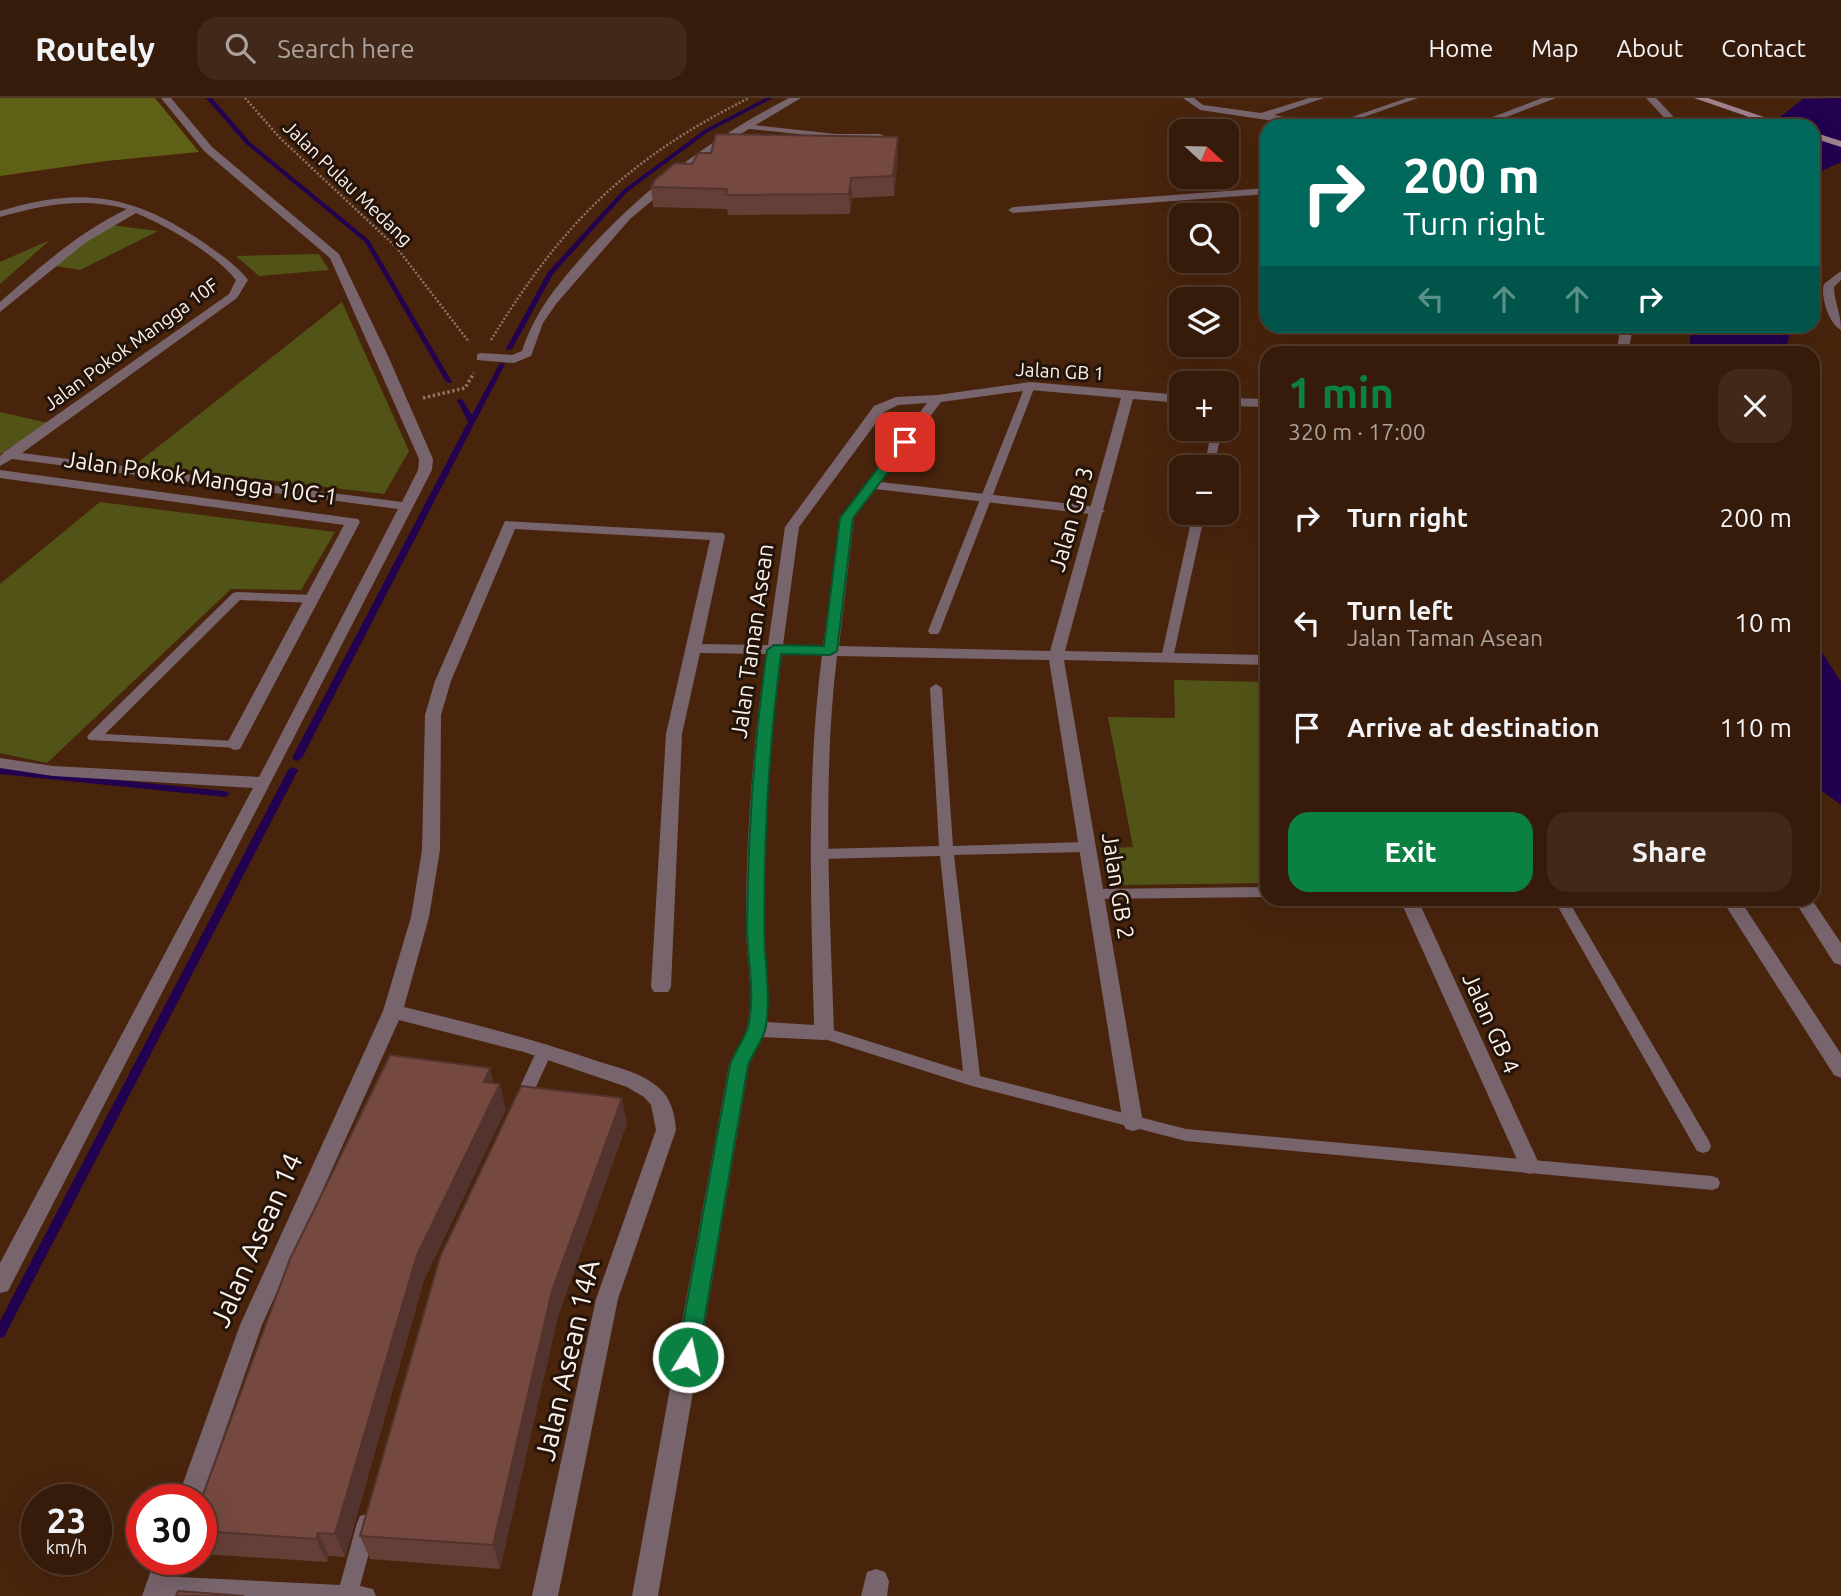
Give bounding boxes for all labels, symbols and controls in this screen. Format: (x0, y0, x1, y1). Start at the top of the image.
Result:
search box (197, 17, 687, 80)
icon: search (221, 29, 259, 67)
text: Routely (35, 30, 155, 67)
text: Search here (277, 34, 415, 63)
text: Home (1428, 35, 1493, 62)
text: Map (1531, 35, 1578, 62)
text: About (1616, 35, 1683, 62)
text: Contact (1721, 35, 1806, 62)
street label: Jalan Pulau Medang (279, 116, 417, 250)
north arrow (1169, 119, 1239, 189)
map controls (1169, 119, 1239, 525)
icon: right (1288, 147, 1379, 238)
text: 200 m (1403, 147, 1540, 202)
button: search (1169, 203, 1239, 273)
text: Turn right (1403, 205, 1545, 241)
street label: Jalan Pokok Mangga 10F (40, 273, 222, 415)
icon: left (1412, 280, 1450, 318)
icon: ahead (1485, 280, 1523, 318)
icon: ahead (1558, 280, 1596, 318)
icon: right (1631, 280, 1669, 318)
button: layers (1169, 287, 1239, 357)
street label: Jalan GB 1 (1015, 358, 1105, 384)
text: 1 min (1288, 369, 1394, 416)
button: close (1718, 369, 1792, 443)
button: + (1169, 371, 1239, 441)
pin (875, 412, 935, 472)
text: 320 m · 17:00 (1288, 419, 1426, 444)
icon: arrive (886, 423, 924, 461)
street label: Jalan Pokok Mangga 10C-1 (63, 446, 339, 509)
button: − (1169, 455, 1239, 525)
street label: Jalan GB 3 (1044, 464, 1097, 574)
icon: right (1288, 499, 1326, 537)
text: Turn right (1347, 503, 1468, 532)
text: 200 m (1720, 503, 1792, 532)
street label: Jalan Taman Asean (725, 542, 778, 740)
text: Turn left (1347, 596, 1453, 625)
icon: left (1288, 604, 1326, 642)
text: 10 m (1734, 608, 1792, 637)
text: Jalan Taman Asean (1347, 625, 1543, 650)
icon: arrive (1288, 709, 1326, 747)
text: Arrive at destination (1347, 713, 1600, 742)
text: 110 m (1720, 713, 1792, 742)
button: Exit (1288, 812, 1533, 892)
button: Share (1547, 812, 1792, 892)
street label: Jalan GB 2 (1098, 831, 1139, 941)
street label: Jalan GB 4 (1458, 969, 1525, 1077)
street label: Jalan Asean 14 (203, 1148, 308, 1331)
street label: Jalan Asean 14A (528, 1256, 605, 1463)
position arrow (651, 1320, 725, 1394)
speed limit sign: 30 (126, 1484, 217, 1575)
text: 23 (47, 1500, 86, 1540)
text: km/h (46, 1537, 87, 1557)

